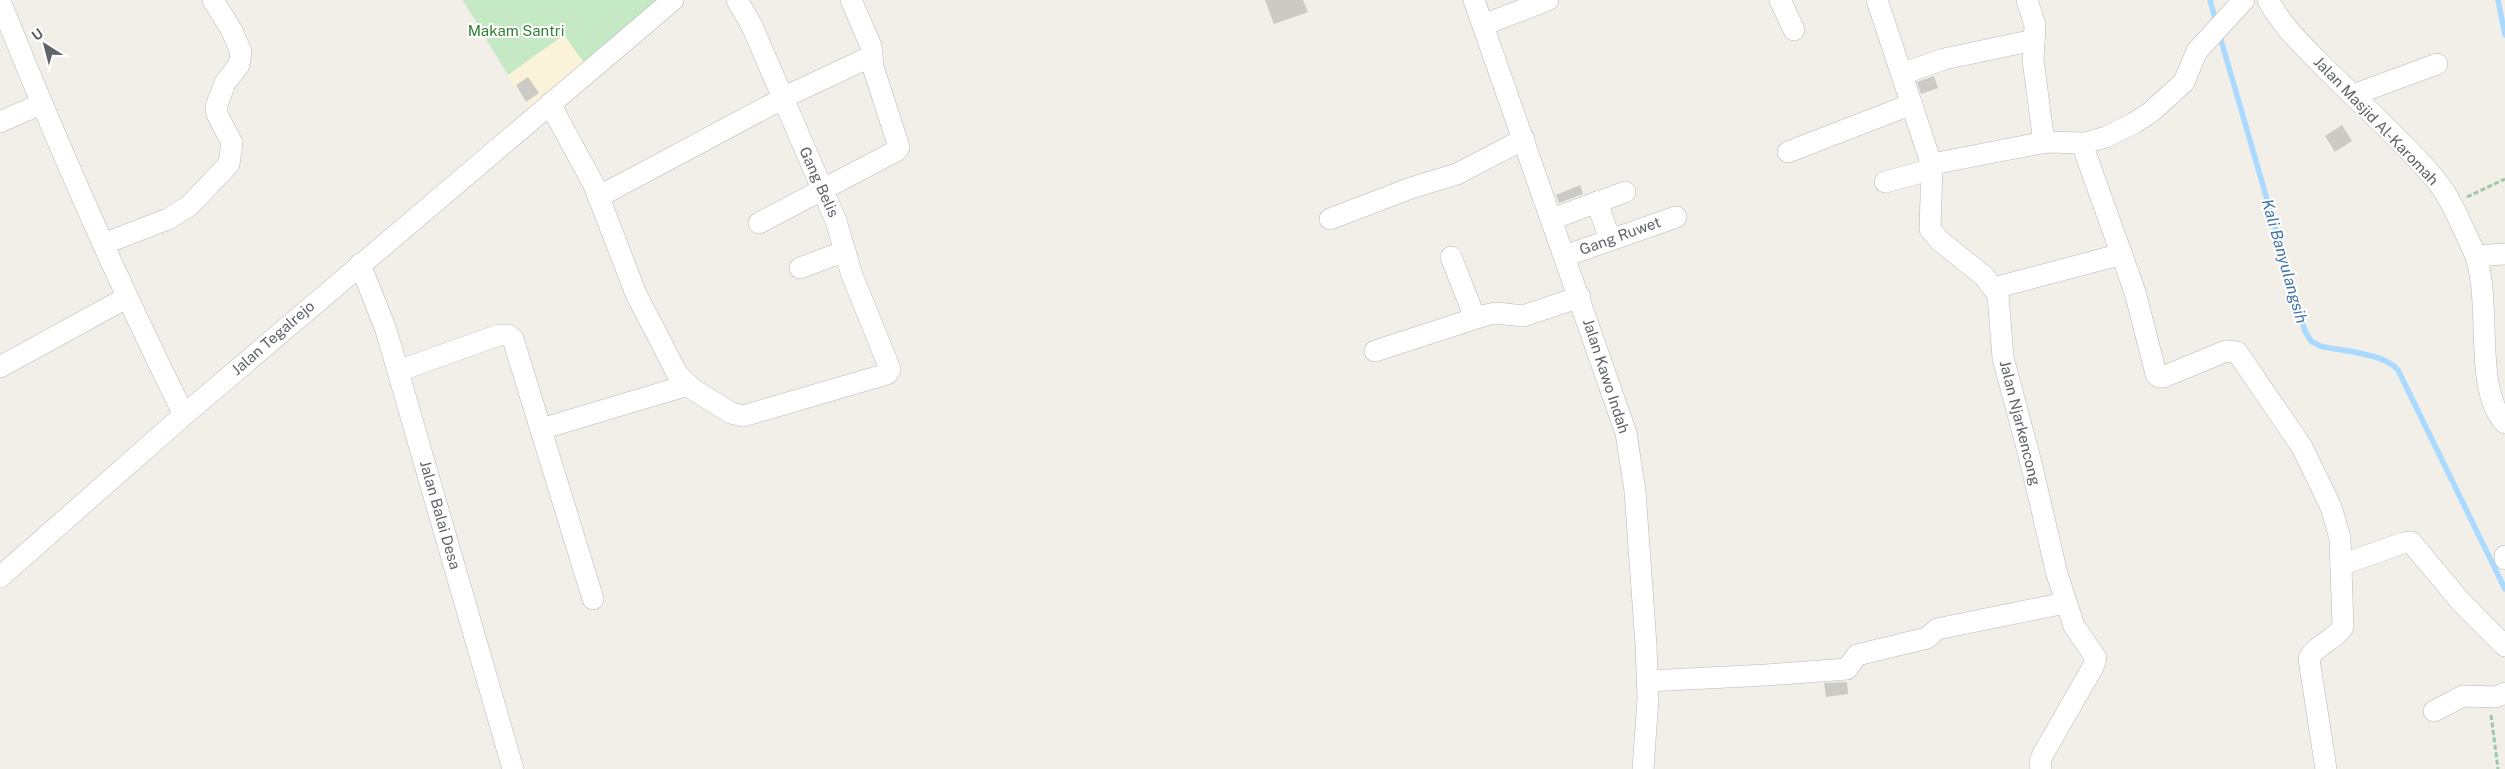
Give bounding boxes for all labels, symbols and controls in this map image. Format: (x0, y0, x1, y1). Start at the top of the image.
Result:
north arrow (20, 20, 70, 70)
park label: Makam Santri (468, 22, 564, 39)
text: U (29, 25, 46, 44)
street label: Jalan Masjid Al-Karomah (2311, 53, 2442, 188)
street label: Gang Belis (796, 144, 843, 220)
water label: Kali Banyulangsih (2258, 197, 2311, 325)
street label: Gang Ruwet (1577, 213, 1663, 258)
street label: Jalan Tegalrejo (228, 297, 318, 378)
street label: Jalan Kawo Indah (1580, 316, 1633, 435)
street label: Jalan Njarkencong (1997, 359, 2044, 487)
street label: Jalan Balai Desa (417, 458, 464, 571)

